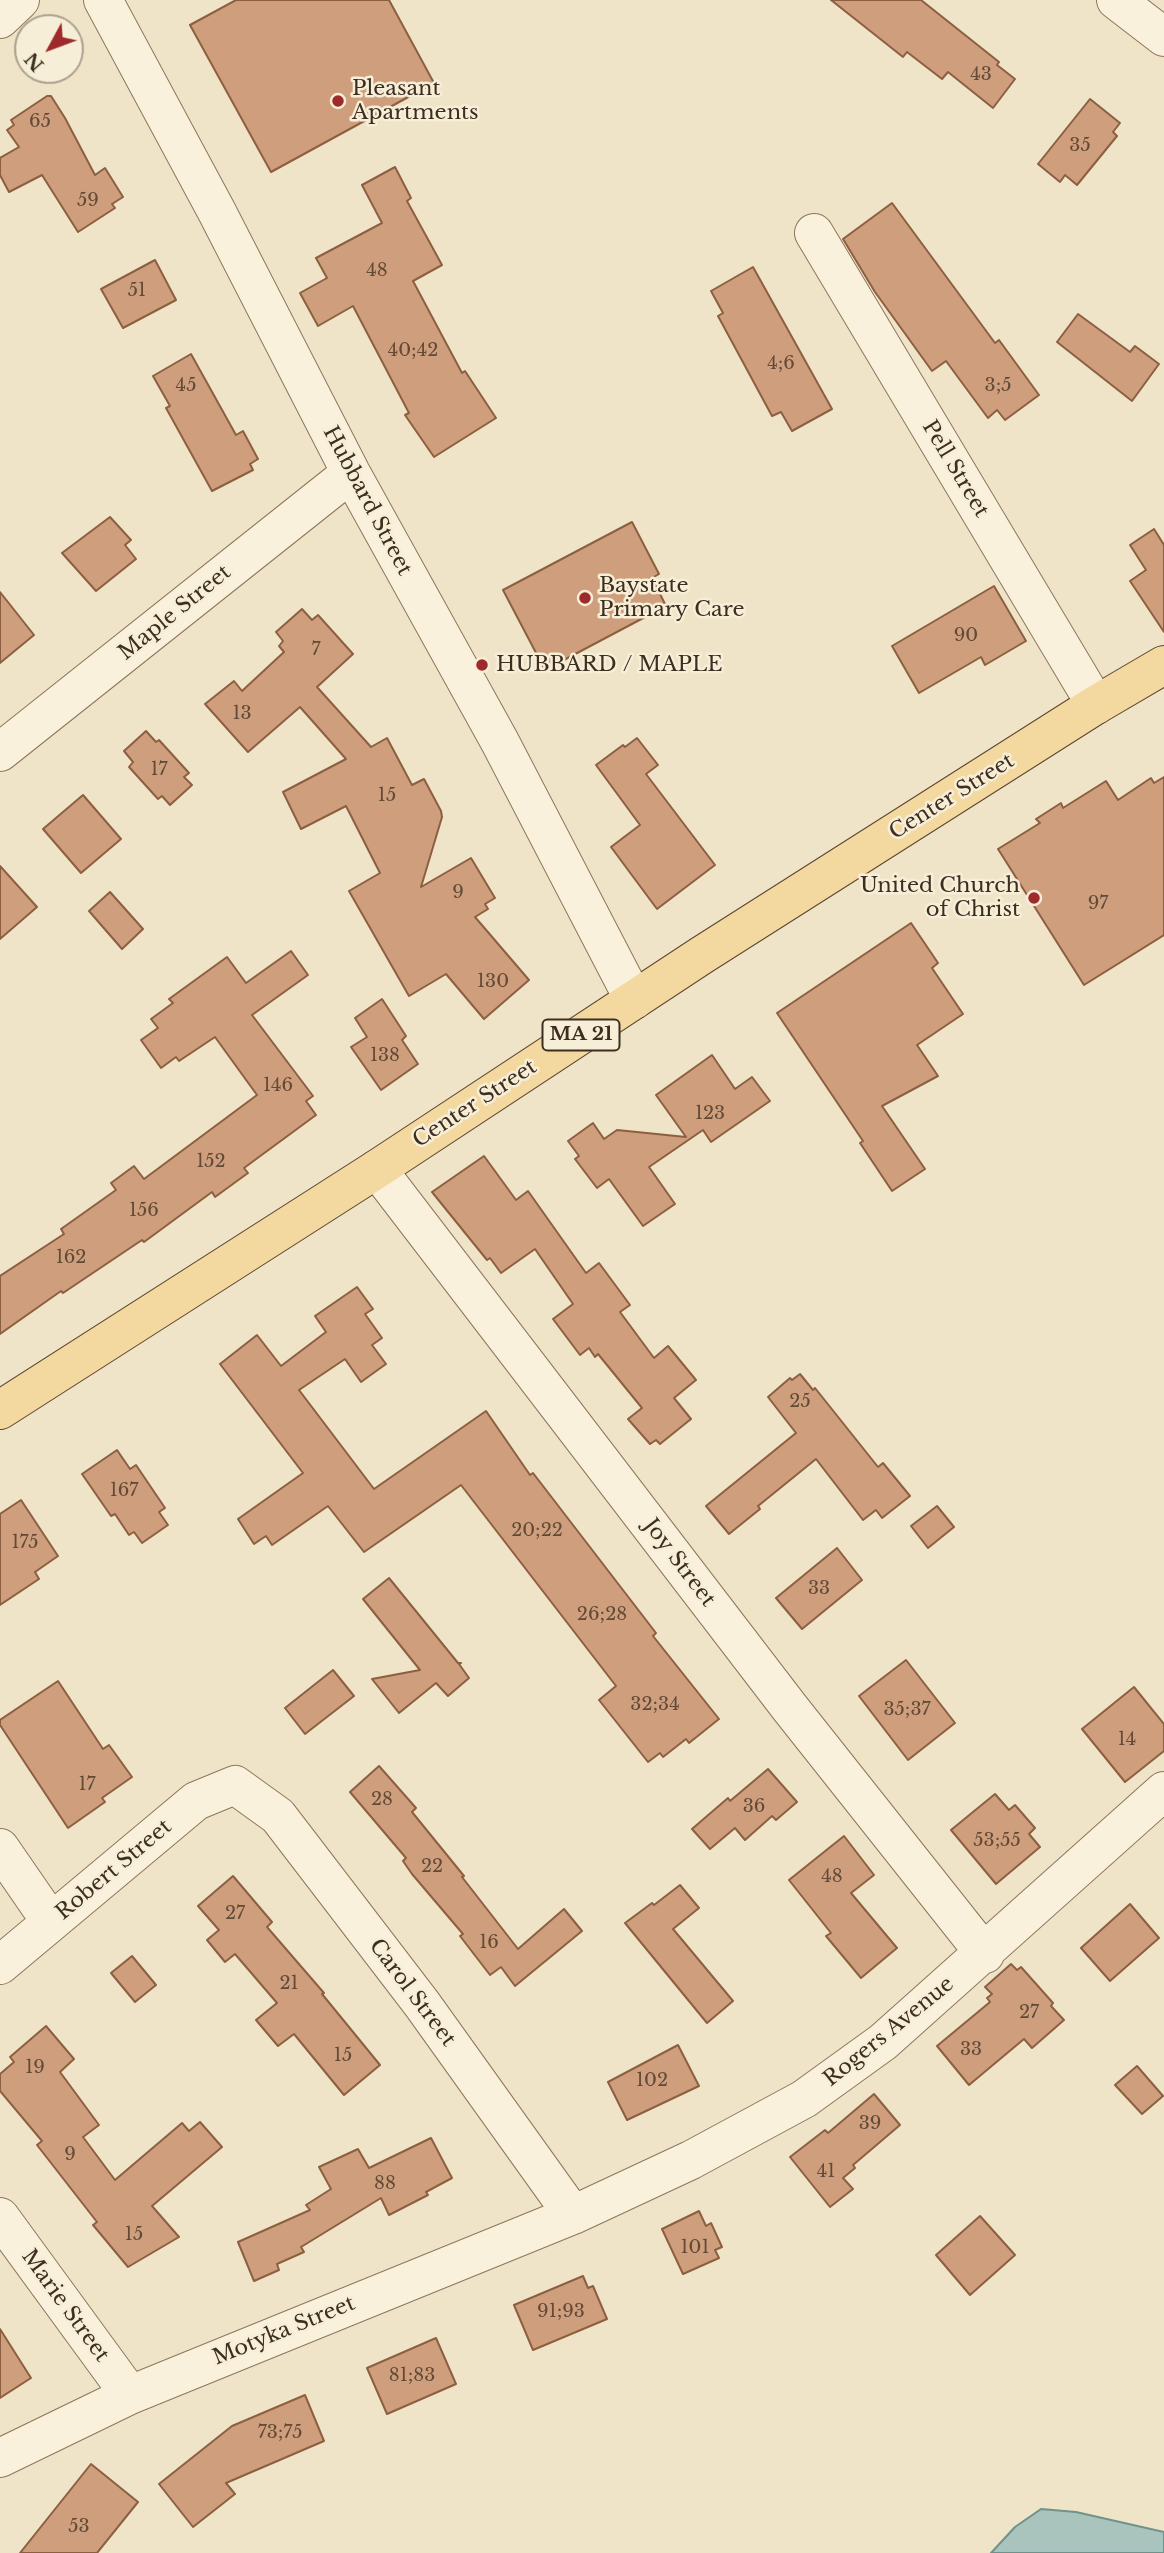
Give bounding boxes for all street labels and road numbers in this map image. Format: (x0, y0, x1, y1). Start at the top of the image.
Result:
street label: Pell Street (916, 416, 994, 522)
street label: Hubbard Street (317, 422, 417, 580)
street label: Maple Street (114, 560, 236, 666)
street label: Center Street (885, 749, 1019, 845)
road number: MA 21 (542, 1020, 620, 1050)
street label: Center Street (408, 1055, 542, 1153)
street label: Joy Street (638, 1514, 720, 1612)
street label: Robert Street (51, 1814, 177, 1926)
street label: Carol Street (363, 1934, 461, 2052)
street label: Rogers Avenue (819, 1972, 959, 2092)
street label: Marie Street (16, 2245, 114, 2367)
street label: Motyka Street (209, 2291, 359, 2371)

